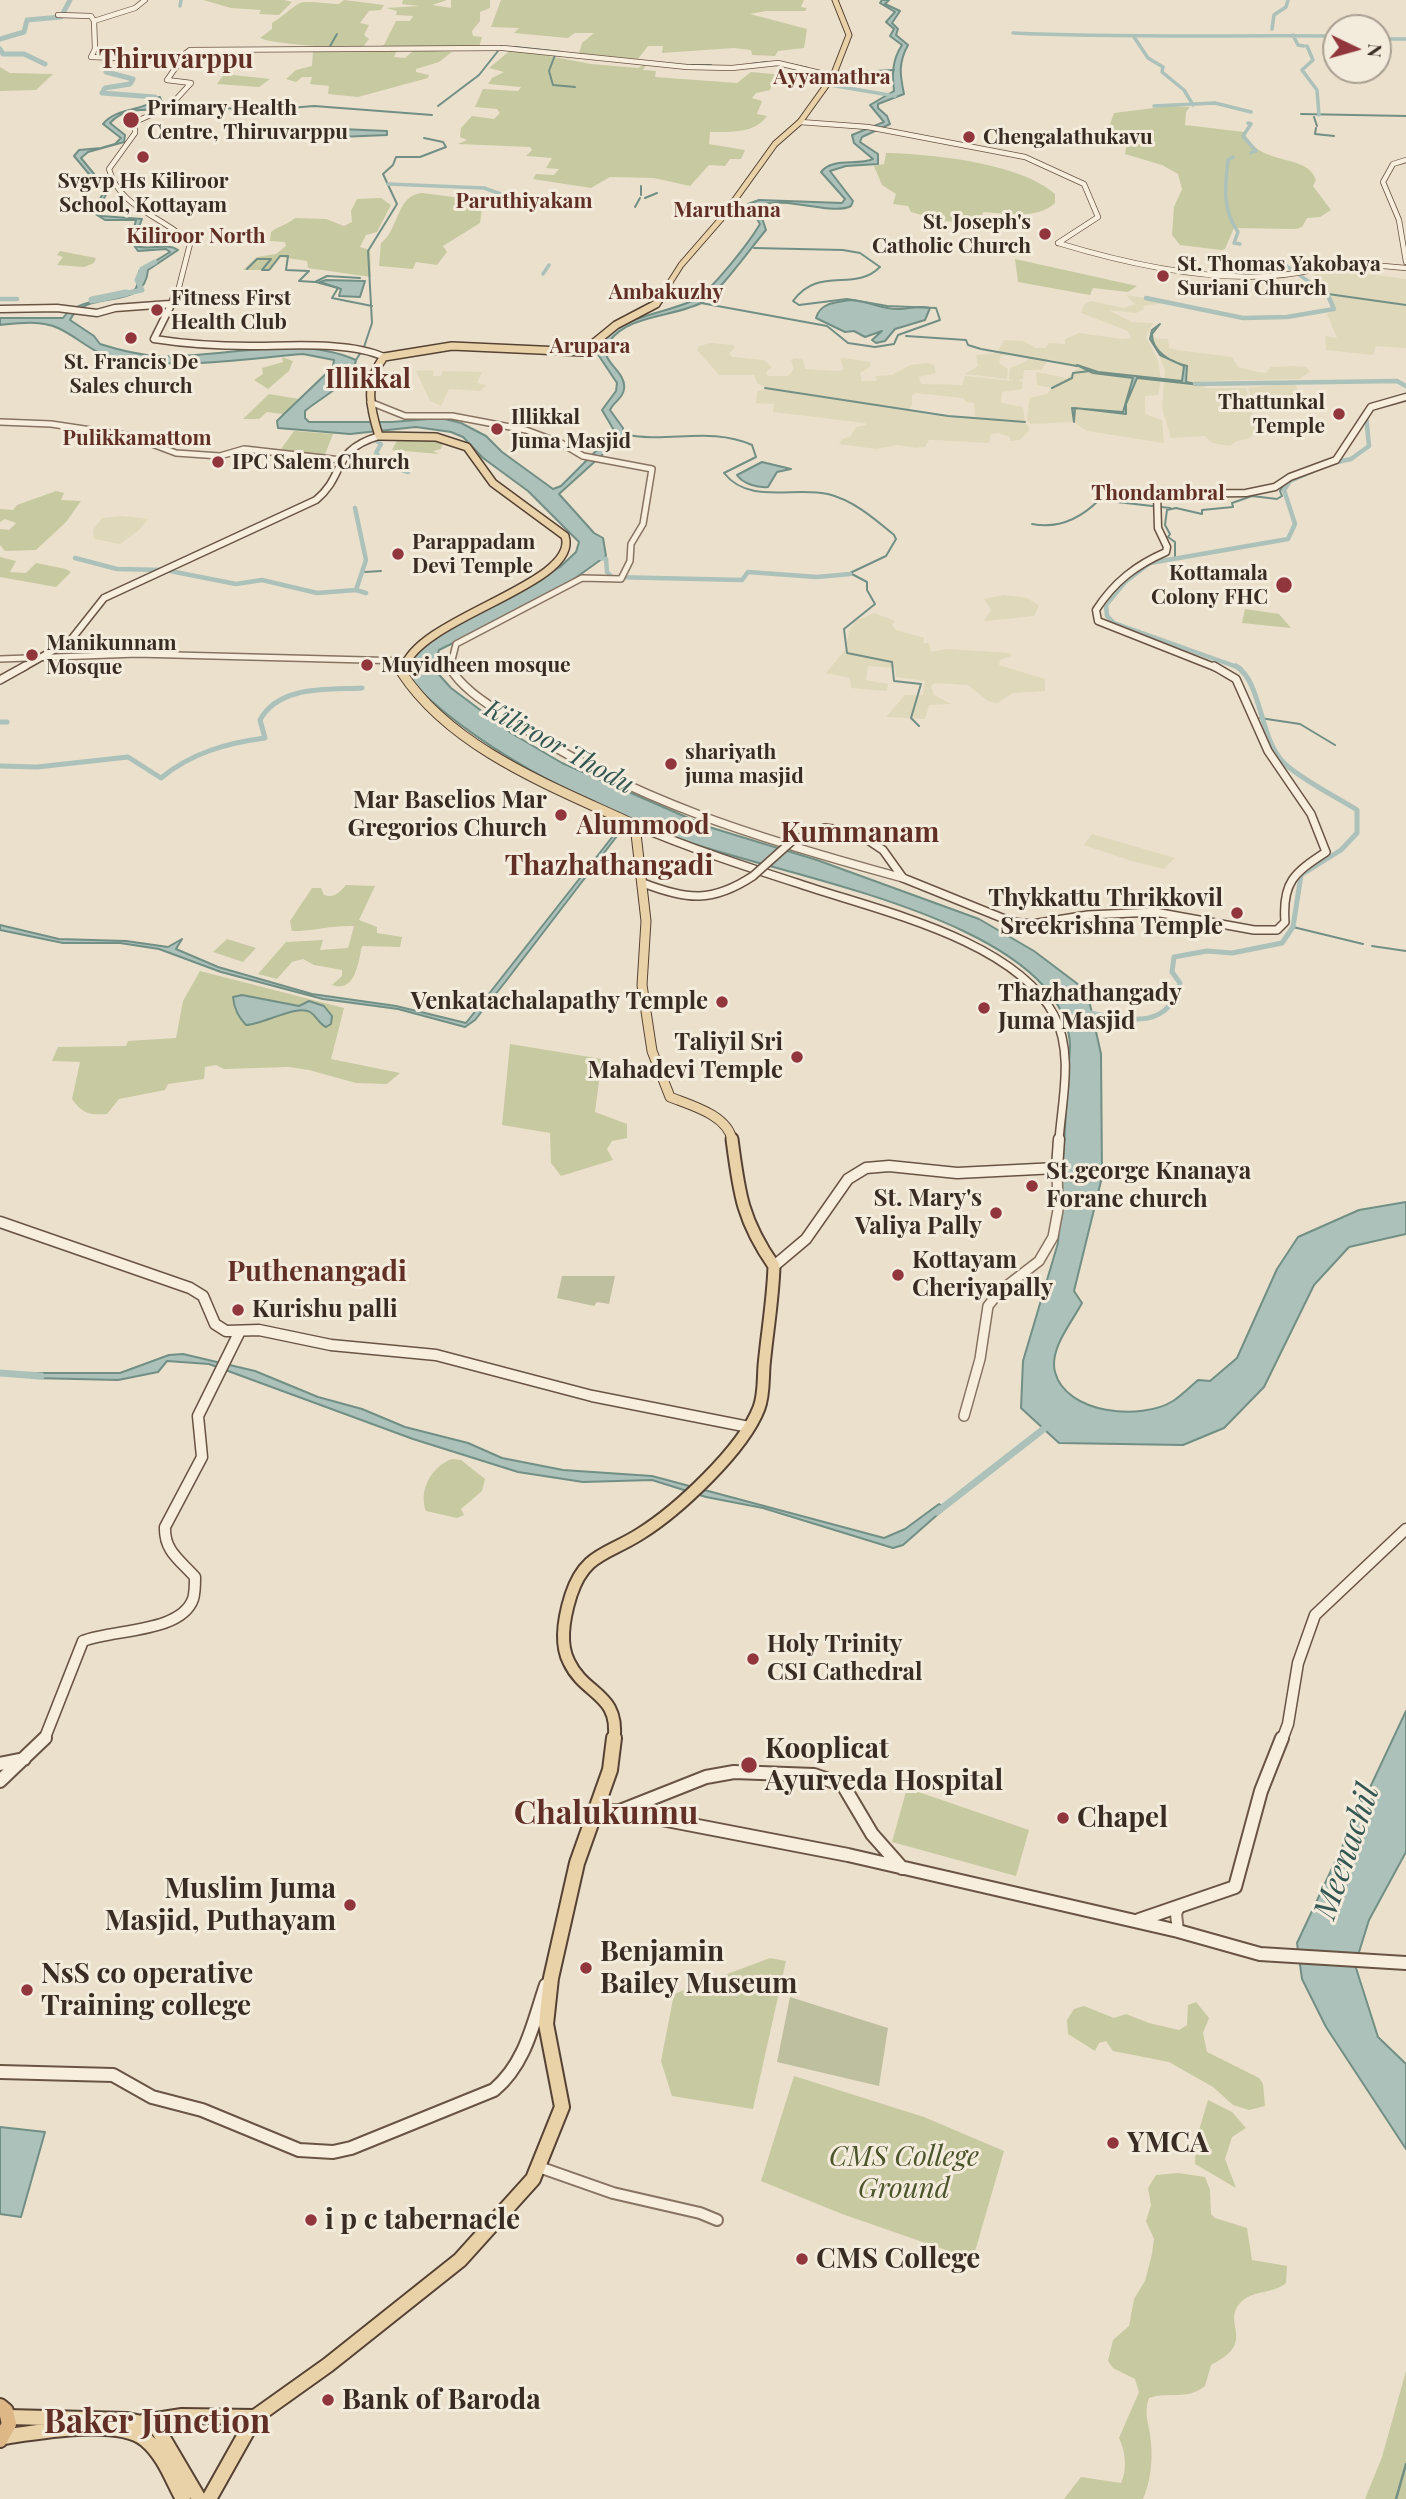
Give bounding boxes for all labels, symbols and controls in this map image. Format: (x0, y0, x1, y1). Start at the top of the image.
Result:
north arrow (1322, 14, 1392, 84)
text: N (1362, 43, 1389, 59)
district label: Thiruvarppu (99, 44, 253, 76)
district label: Ayyamathra (773, 64, 891, 90)
place label: Primary Health Centre, Thiruvarppu (147, 95, 348, 145)
marker: Primary Health Centre, Thiruvarppu (121, 110, 141, 130)
place label: Chengalathukavu (983, 124, 1153, 150)
marker: Chengalathukavu (961, 129, 977, 145)
marker: Svgvp Hs Kiliroor School, Kottayam (135, 149, 151, 165)
place label: Svgvp Hs Kiliroor School, Kottayam (57, 168, 229, 218)
district label: Paruthiyakam (456, 188, 592, 214)
district label: Maruthana (673, 197, 781, 223)
place label: St. Joseph's Catholic Church (872, 209, 1031, 259)
district label: Kiliroor North (126, 223, 266, 249)
marker: St. Joseph's Catholic Church (1037, 226, 1053, 242)
place label: St. Thomas Yakobaya Suriani Church (1177, 251, 1381, 301)
marker: St. Thomas Yakobaya Suriani Church (1155, 268, 1171, 284)
district label: Ambakuzhy (609, 279, 723, 305)
place label: Fitness First Health Club (171, 285, 291, 335)
marker: Fitness First Health Club (149, 302, 165, 318)
marker: St. Francis De Sales church (123, 330, 139, 346)
district label: Arupara (550, 333, 630, 359)
place label: St. Francis De Sales church (64, 349, 198, 399)
district label: Illikkal (325, 364, 411, 396)
place label: Thattunkal Temple (1218, 389, 1325, 439)
place label: Illikkal Juma Masjid (511, 404, 631, 454)
marker: Thattunkal Temple (1331, 406, 1347, 422)
marker: Illikkal Juma Masjid (489, 421, 505, 437)
district label: Pulikkamattom (62, 425, 212, 451)
place label: IPC Salem Church (232, 449, 410, 475)
marker: IPC Salem Church (210, 454, 226, 470)
district label: Thondambral (1091, 480, 1225, 506)
place label: Parappadam Devi Temple (412, 529, 535, 579)
marker: Parappadam Devi Temple (390, 546, 406, 562)
place label: Kottamala Colony FHC (1151, 560, 1268, 610)
marker: Kottamala Colony FHC (1274, 575, 1294, 595)
place label: Manikunnam Mosque (46, 630, 176, 680)
marker: Manikunnam Mosque (24, 647, 40, 663)
place label: Muyidheen mosque (381, 652, 571, 678)
marker: Muyidheen mosque (359, 657, 375, 673)
water label: Kiliroor Thodu (479, 693, 639, 801)
place label: shariyath juma masjid (685, 739, 804, 789)
marker: shariyath juma masjid (663, 756, 679, 772)
place label: Mar Baselios Mar Gregorios Church (348, 787, 547, 843)
marker: Mar Baselios Mar Gregorios Church (553, 807, 569, 823)
district label: Alummood (576, 810, 710, 842)
district label: Kummanam (781, 816, 939, 850)
district label: Thazhathangadi (505, 849, 713, 883)
place label: Thykkattu Thrikkovil Sreekrishna Temple (988, 885, 1223, 941)
marker: Thykkattu Thrikkovil Sreekrishna Temple (1229, 905, 1245, 921)
place label: Thazhathangady Juma Masjid (998, 980, 1182, 1036)
place label: Venkatachalapathy Temple (411, 988, 708, 1016)
marker: Venkatachalapathy Temple (714, 994, 730, 1010)
marker: Thazhathangady Juma Masjid (976, 1000, 992, 1016)
place label: Taliyil Sri Mahadevi Temple (587, 1029, 783, 1085)
marker: Taliyil Sri Mahadevi Temple (789, 1049, 805, 1065)
place label: St.george Knanaya Forane church (1046, 1158, 1251, 1214)
marker: St.george Knanaya Forane church (1024, 1178, 1040, 1194)
place label: St. Mary's Valiya Pally (855, 1185, 982, 1241)
marker: St. Mary's Valiya Pally (988, 1205, 1004, 1221)
place label: Kottayam Cheriyapally (912, 1247, 1053, 1303)
district label: Puthenangadi (227, 1255, 407, 1289)
marker: Kottayam Cheriyapally (890, 1267, 906, 1283)
place label: Kurishu palli (252, 1296, 397, 1324)
marker: Kurishu palli (230, 1302, 246, 1318)
place label: Holy Trinity CSI Cathedral (767, 1631, 922, 1687)
marker: Holy Trinity CSI Cathedral (745, 1651, 761, 1667)
place label: Kooplicat Ayurveda Hospital (765, 1732, 1003, 1798)
marker: Kooplicat Ayurveda Hospital (739, 1755, 759, 1775)
water label: Meenachil (1306, 1780, 1388, 1924)
district label: Chalukunnu (514, 1795, 698, 1833)
place label: Chapel (1077, 1801, 1168, 1835)
marker: Chapel (1055, 1810, 1071, 1826)
place label: Muslim Juma Masjid, Puthayam (105, 1872, 336, 1938)
marker: Muslim Juma Masjid, Puthayam (342, 1897, 358, 1913)
place label: Benjamin Bailey Museum (600, 1935, 797, 2001)
place label: NsS co operative Training college (41, 1957, 253, 2023)
marker: Benjamin Bailey Museum (578, 1960, 594, 1976)
marker: NsS co operative Training college (19, 1982, 35, 1998)
place label: YMCA (1127, 2126, 1209, 2160)
marker: YMCA (1105, 2135, 1121, 2151)
park label: CMS College Ground (829, 2140, 979, 2206)
place label: i p c tabernacle (325, 2203, 520, 2237)
marker: i p c tabernacle (303, 2212, 319, 2228)
place label: CMS College (816, 2242, 980, 2276)
marker: CMS College (794, 2251, 810, 2267)
place label: Bank of Baroda (342, 2383, 541, 2417)
marker: Bank of Baroda (320, 2392, 336, 2408)
district label: Baker Junction (44, 2403, 270, 2443)

